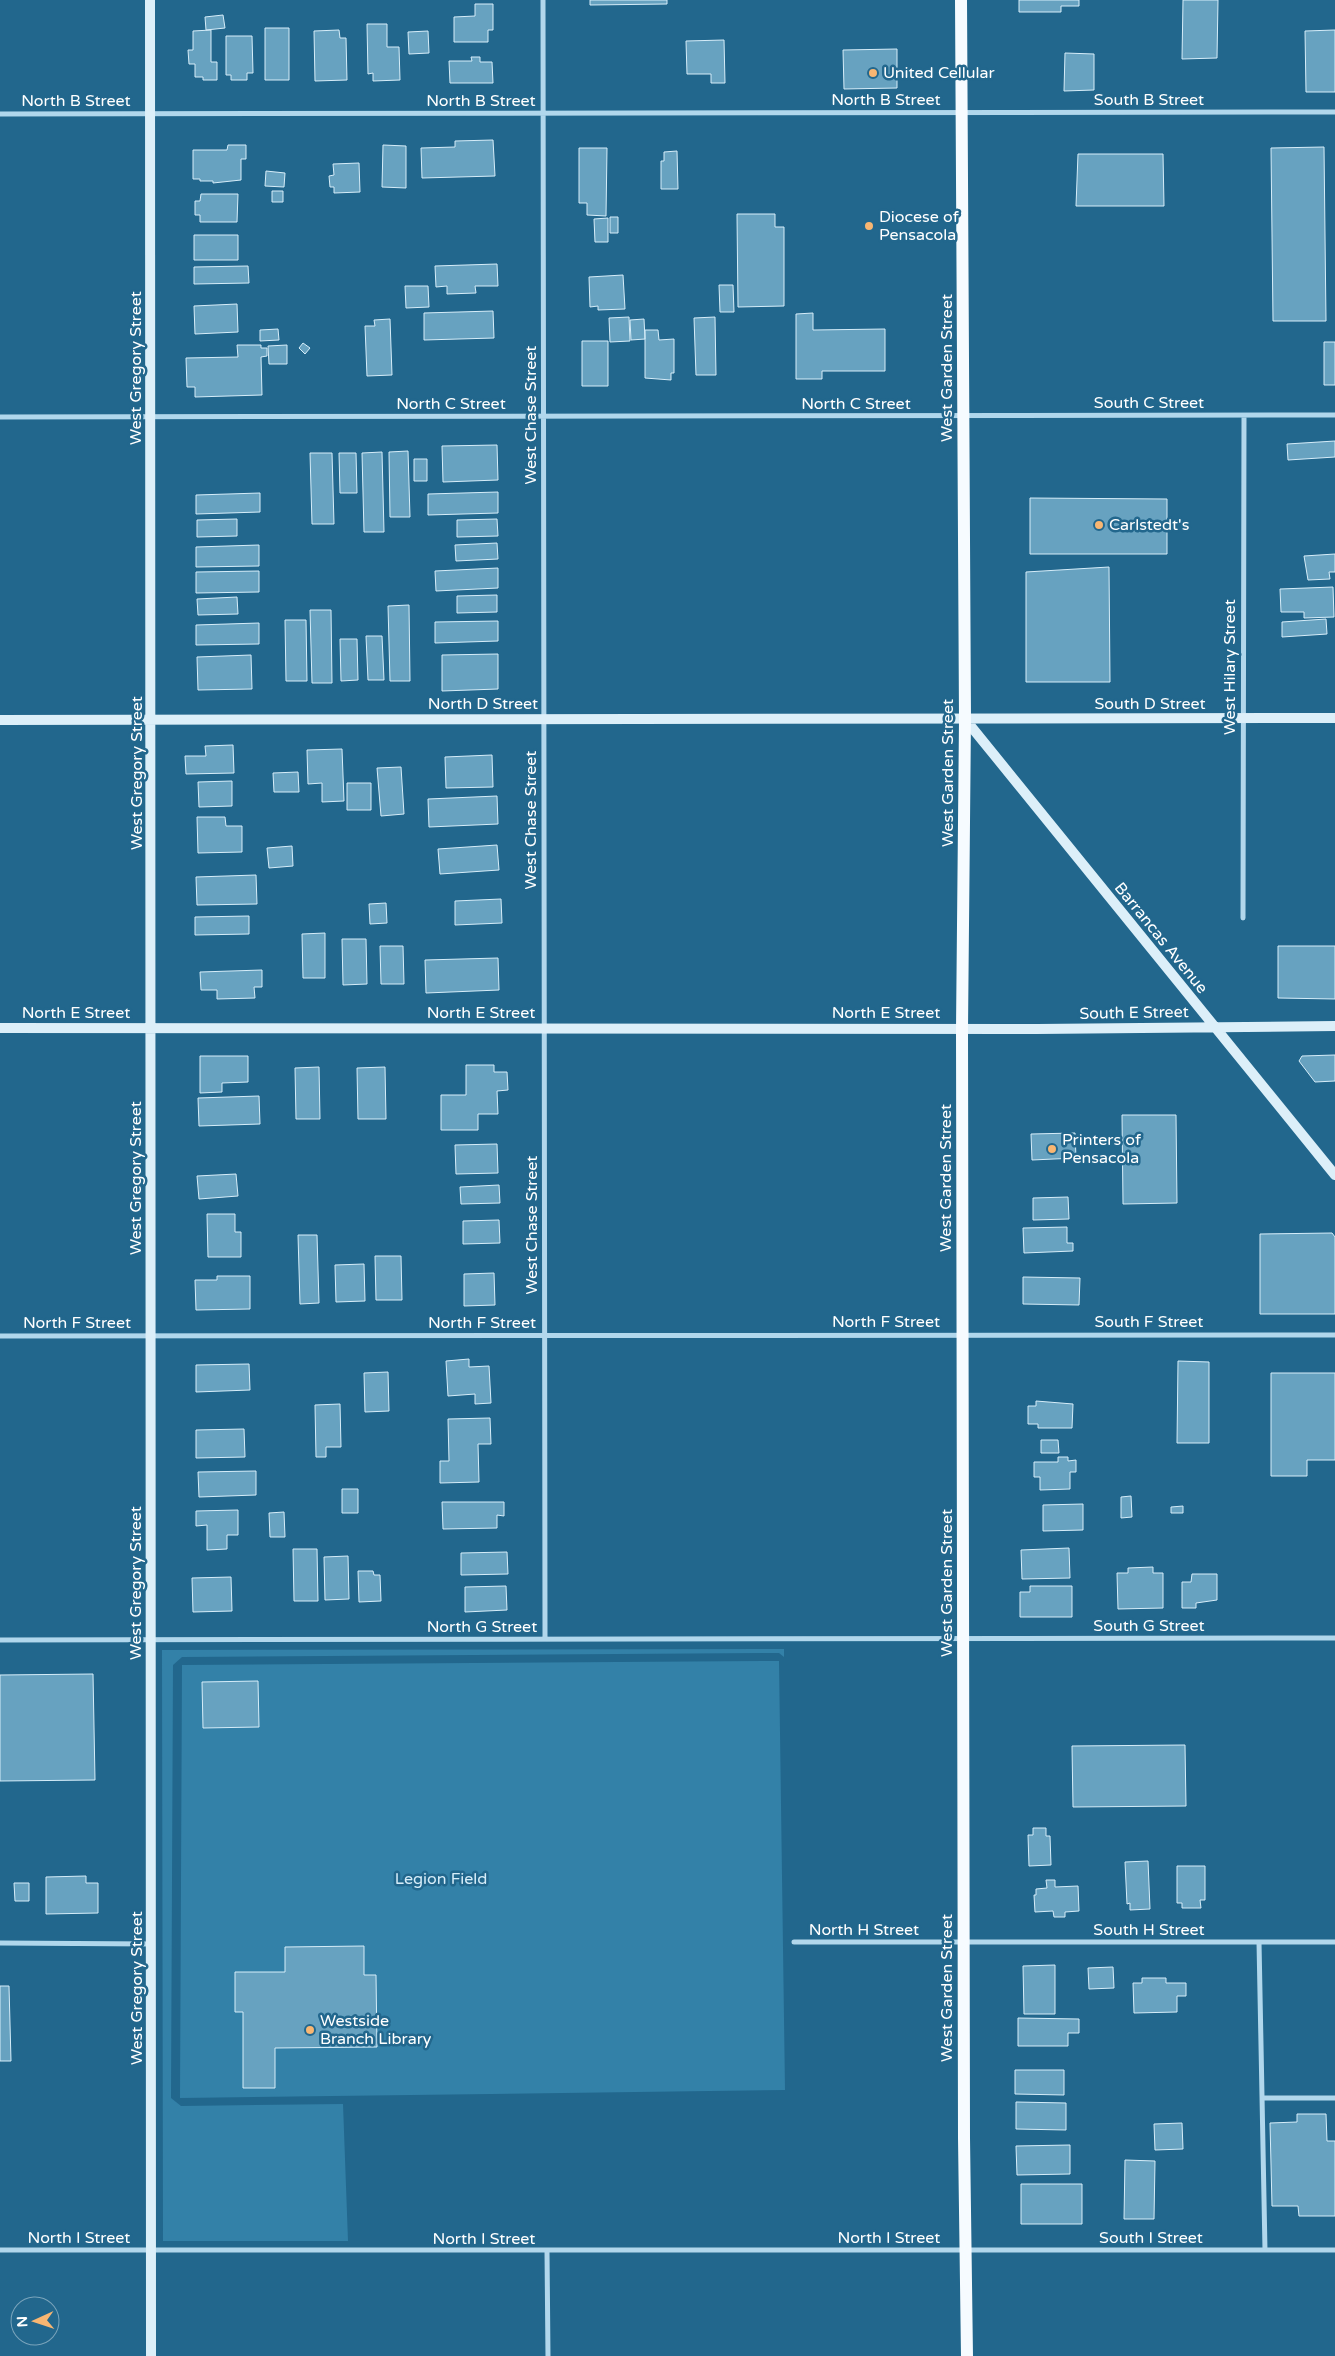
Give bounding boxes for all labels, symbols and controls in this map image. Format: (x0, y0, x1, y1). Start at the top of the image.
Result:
place label: United Cellular (883, 63, 995, 83)
marker: United Cellular (867, 67, 879, 79)
street label: North B Street (831, 90, 941, 110)
street label: South B Street (1094, 90, 1204, 110)
street label: North B Street (21, 91, 131, 111)
street label: North B Street (426, 91, 536, 111)
place label: Diocese of Pensacola (879, 207, 960, 245)
marker: Diocese of Pensacola (863, 220, 875, 232)
street label: West Gregory Street (126, 291, 146, 445)
street label: West Garden Street (937, 294, 957, 442)
street label: West Chase Street (521, 346, 541, 484)
street label: South C Street (1094, 393, 1204, 413)
street label: North C Street (396, 394, 506, 414)
street label: North C Street (801, 394, 911, 414)
place label: Carlstedt's (1109, 515, 1189, 535)
marker: Carlstedt's (1093, 519, 1105, 531)
street label: West Hilary Street (1220, 599, 1240, 735)
street label: North D Street (428, 694, 538, 714)
street label: South D Street (1094, 694, 1206, 714)
street label: West Gregory Street (127, 696, 147, 850)
street label: West Garden Street (938, 699, 958, 847)
street label: West Chase Street (521, 751, 541, 889)
street label: Barrancas Avenue (1110, 878, 1212, 998)
street label: South E Street (1079, 1002, 1189, 1024)
street label: North E Street (22, 1003, 130, 1023)
street label: North E Street (427, 1003, 535, 1023)
street label: North E Street (832, 1003, 940, 1023)
street label: West Gregory Street (126, 1101, 146, 1255)
street label: West Garden Street (936, 1104, 956, 1252)
place label: Printers of Pensacola (1062, 1130, 1142, 1168)
marker: Printers of Pensacola (1046, 1143, 1058, 1155)
street label: West Chase Street (522, 1156, 542, 1294)
street label: North F Street (832, 1312, 940, 1332)
street label: South F Street (1095, 1312, 1203, 1332)
street label: North F Street (23, 1313, 131, 1333)
street label: North F Street (428, 1313, 536, 1333)
street label: West Gregory Street (126, 1506, 146, 1660)
street label: West Garden Street (937, 1509, 957, 1657)
street label: South G Street (1093, 1616, 1205, 1636)
street label: North G Street (427, 1617, 537, 1637)
park label: Legion Field (395, 1869, 487, 1889)
street label: West Gregory Street (127, 1911, 147, 2065)
street label: West Garden Street (937, 1914, 957, 2062)
street label: North H Street (809, 1920, 919, 1940)
street label: South H Street (1093, 1920, 1205, 1940)
place label: Westside Branch Library (320, 2011, 432, 2049)
marker: Westside Branch Library (304, 2024, 316, 2036)
street label: North I Street (28, 2228, 130, 2248)
street label: North I Street (838, 2228, 940, 2248)
street label: South I Street (1099, 2228, 1203, 2248)
street label: North I Street (433, 2229, 535, 2249)
north arrow (10, 2296, 60, 2346)
text: N (14, 2316, 31, 2328)

